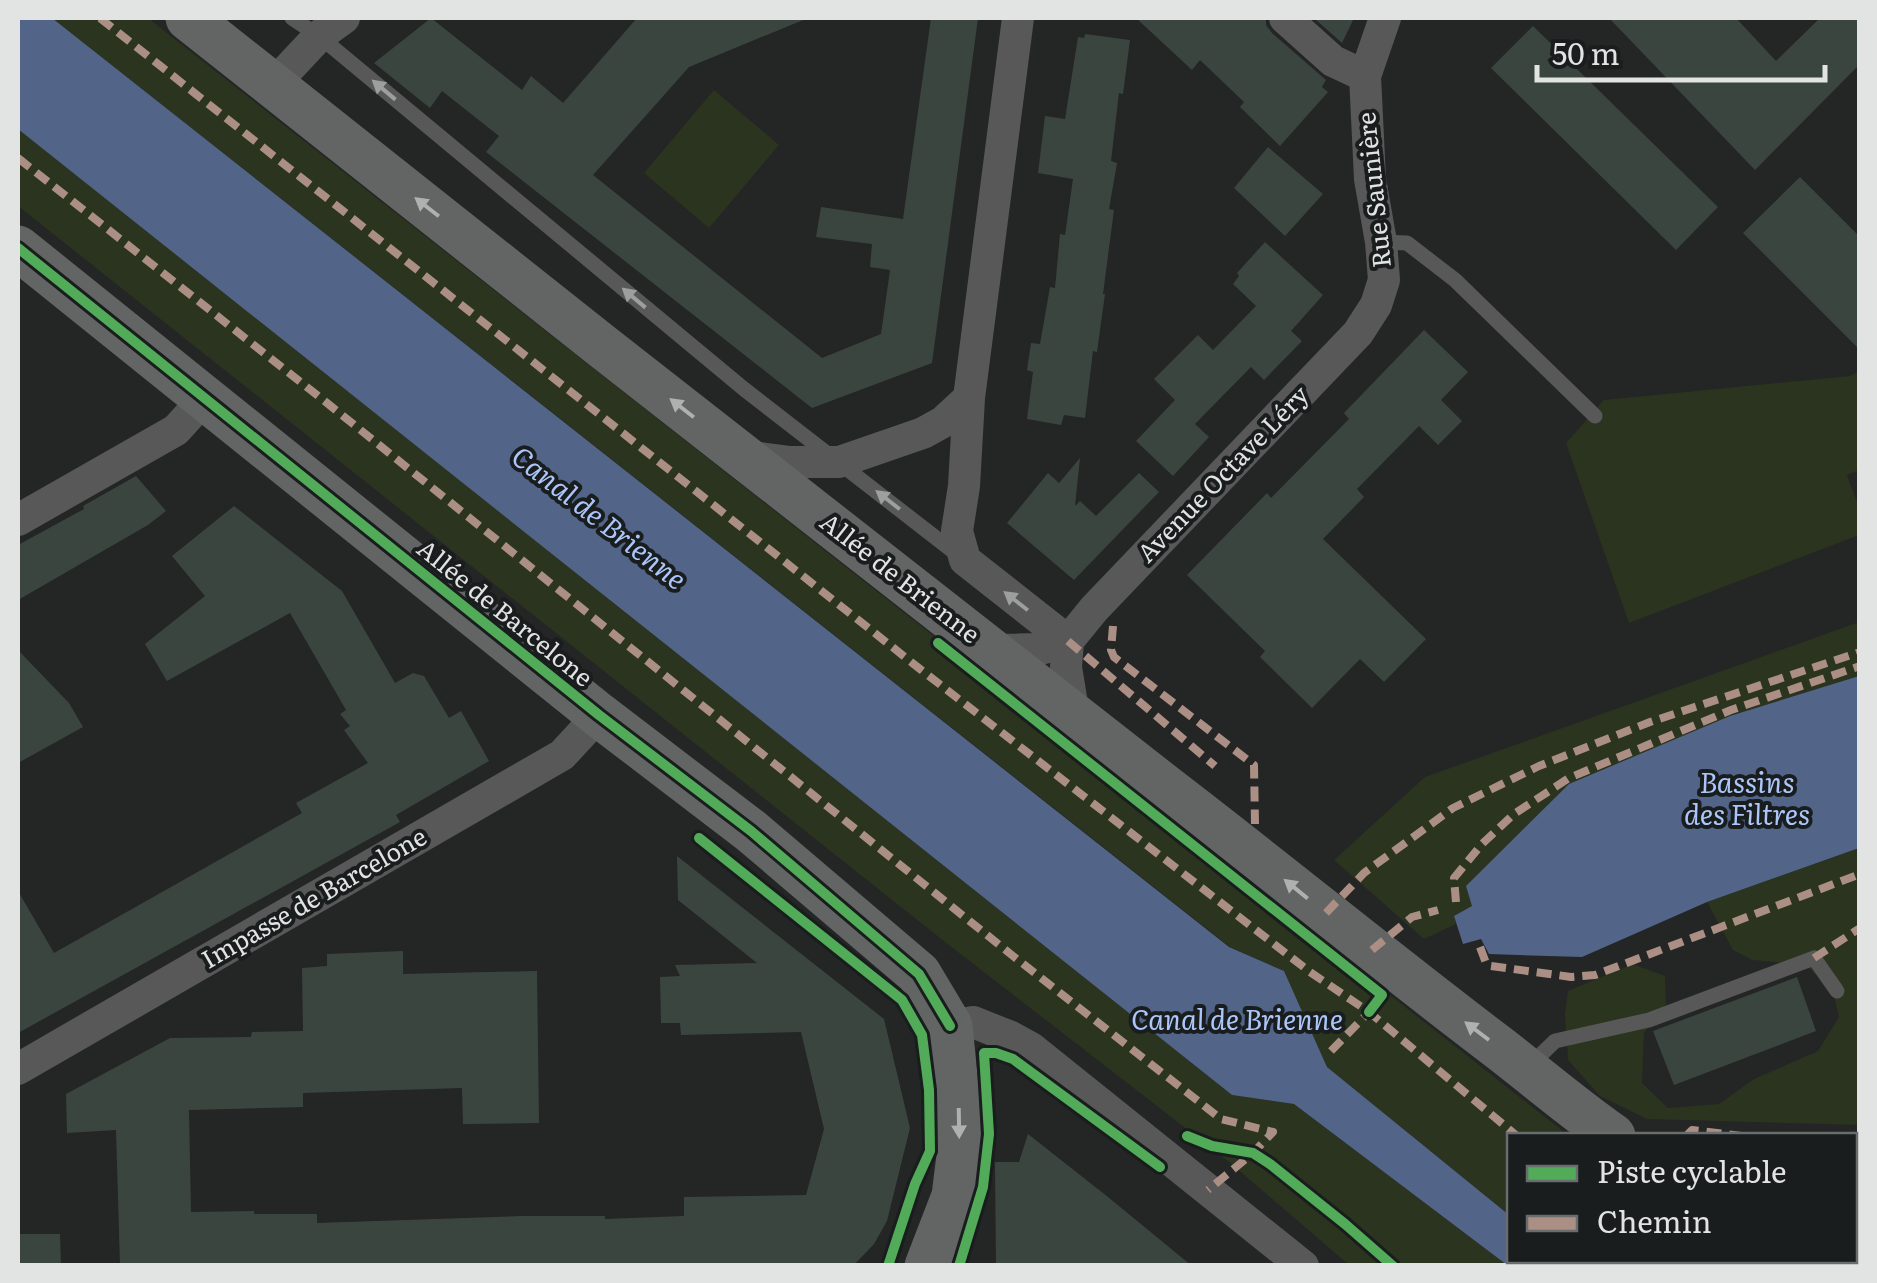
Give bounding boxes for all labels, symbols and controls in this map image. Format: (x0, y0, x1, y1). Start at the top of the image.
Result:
scale bar (1537, 20, 1824, 82)
text: 50 m (1552, 30, 1620, 74)
one-way arrow (372, 80, 397, 102)
street label: Rue Saunière (1346, 110, 1399, 270)
one-way arrow (415, 196, 441, 217)
one-way arrow (622, 288, 647, 309)
street label: Avenue Octave Léry (1127, 376, 1317, 570)
one-way arrow (670, 398, 695, 419)
water label: Canal de Brienne (504, 435, 697, 598)
one-way arrow (876, 490, 902, 511)
street label: Allée de Brienne (813, 503, 989, 651)
street label: Allée de Barcelone (410, 529, 602, 695)
one-way arrow (1003, 591, 1029, 612)
water label: Bassins des Filtres (1684, 760, 1810, 834)
street label: Impasse de Barcelone (194, 817, 433, 976)
one-way arrow (1284, 879, 1309, 900)
water label: Canal de Brienne (1131, 997, 1343, 1039)
one-way arrow (1464, 1022, 1490, 1042)
one-way arrow (951, 1108, 967, 1140)
legend (1507, 1133, 1857, 1263)
text: Piste cyclable (1597, 1148, 1787, 1192)
text: Chemin (1597, 1198, 1712, 1242)

